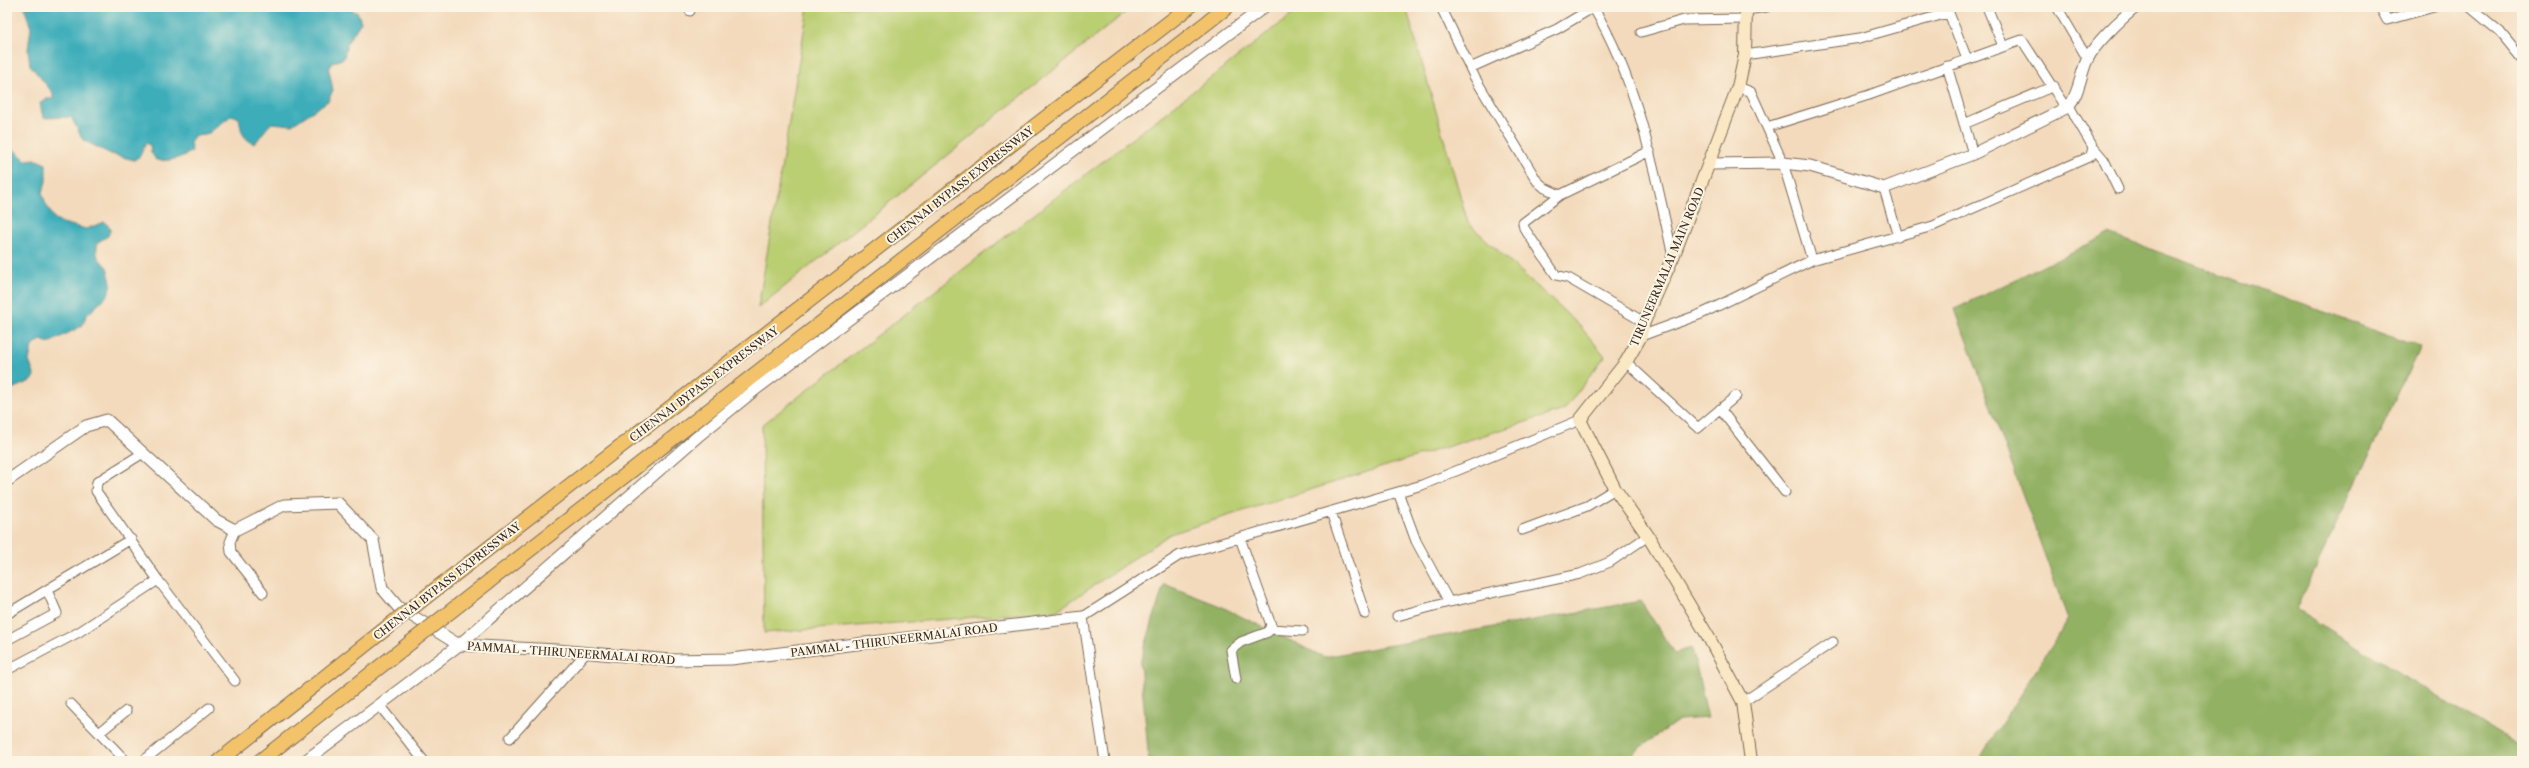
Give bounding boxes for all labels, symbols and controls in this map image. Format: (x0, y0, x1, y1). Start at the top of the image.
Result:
street label: CHENNAI BYPASS EXPRESSWAY (883, 123, 1037, 247)
street label: TIRUNEERMALAI MAIN ROAD (1627, 185, 1707, 349)
street label: CHENNAI BYPASS EXPRESSWAY (627, 323, 782, 445)
street label: CHENNAI BYPASS EXPRESSWAY (370, 519, 524, 643)
street label: PAMMAL - THIRUNEERMALAI ROAD (790, 620, 998, 660)
street label: PAMMAL - THIRUNEERMALAI ROAD (466, 639, 676, 667)

